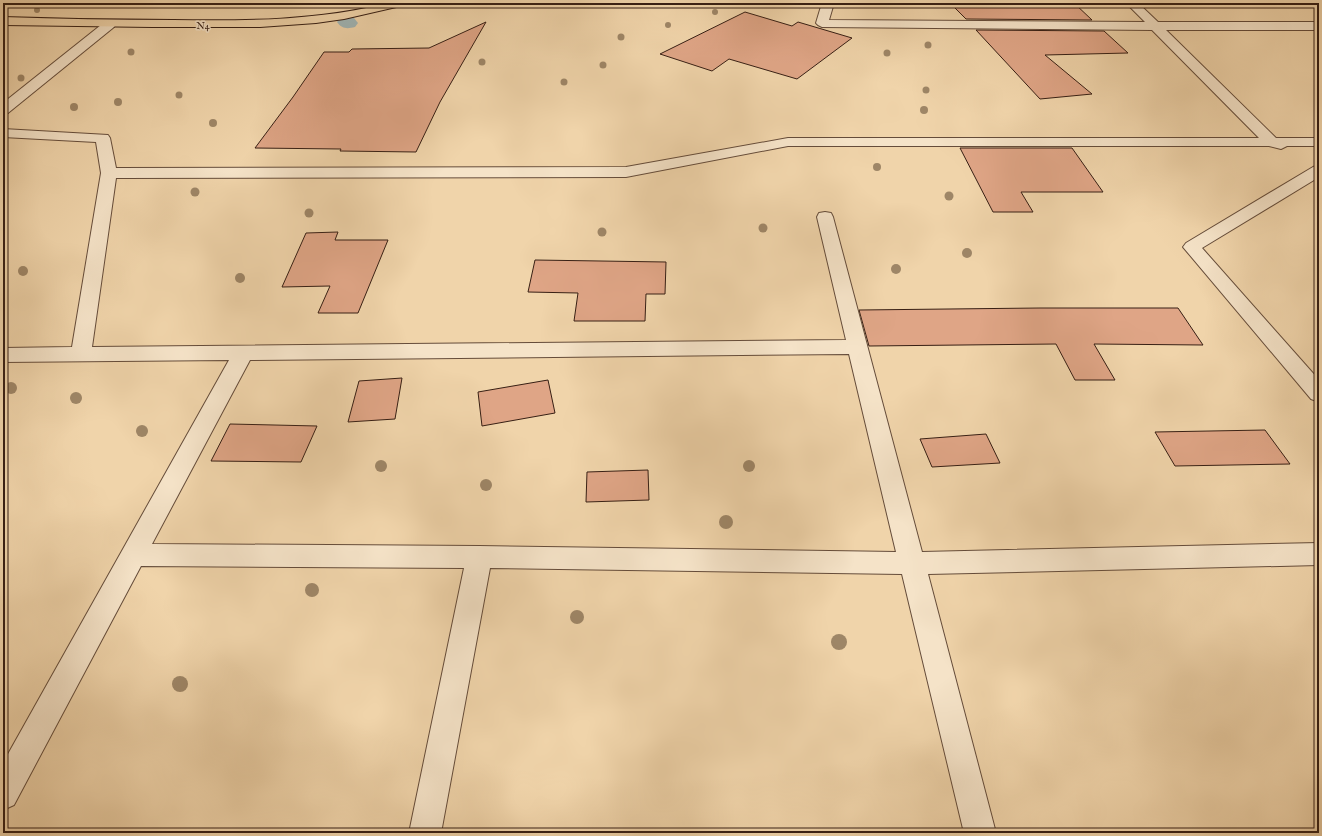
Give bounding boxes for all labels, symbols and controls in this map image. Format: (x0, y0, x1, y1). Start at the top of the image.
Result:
street label: N4 (196, 20, 210, 33)

